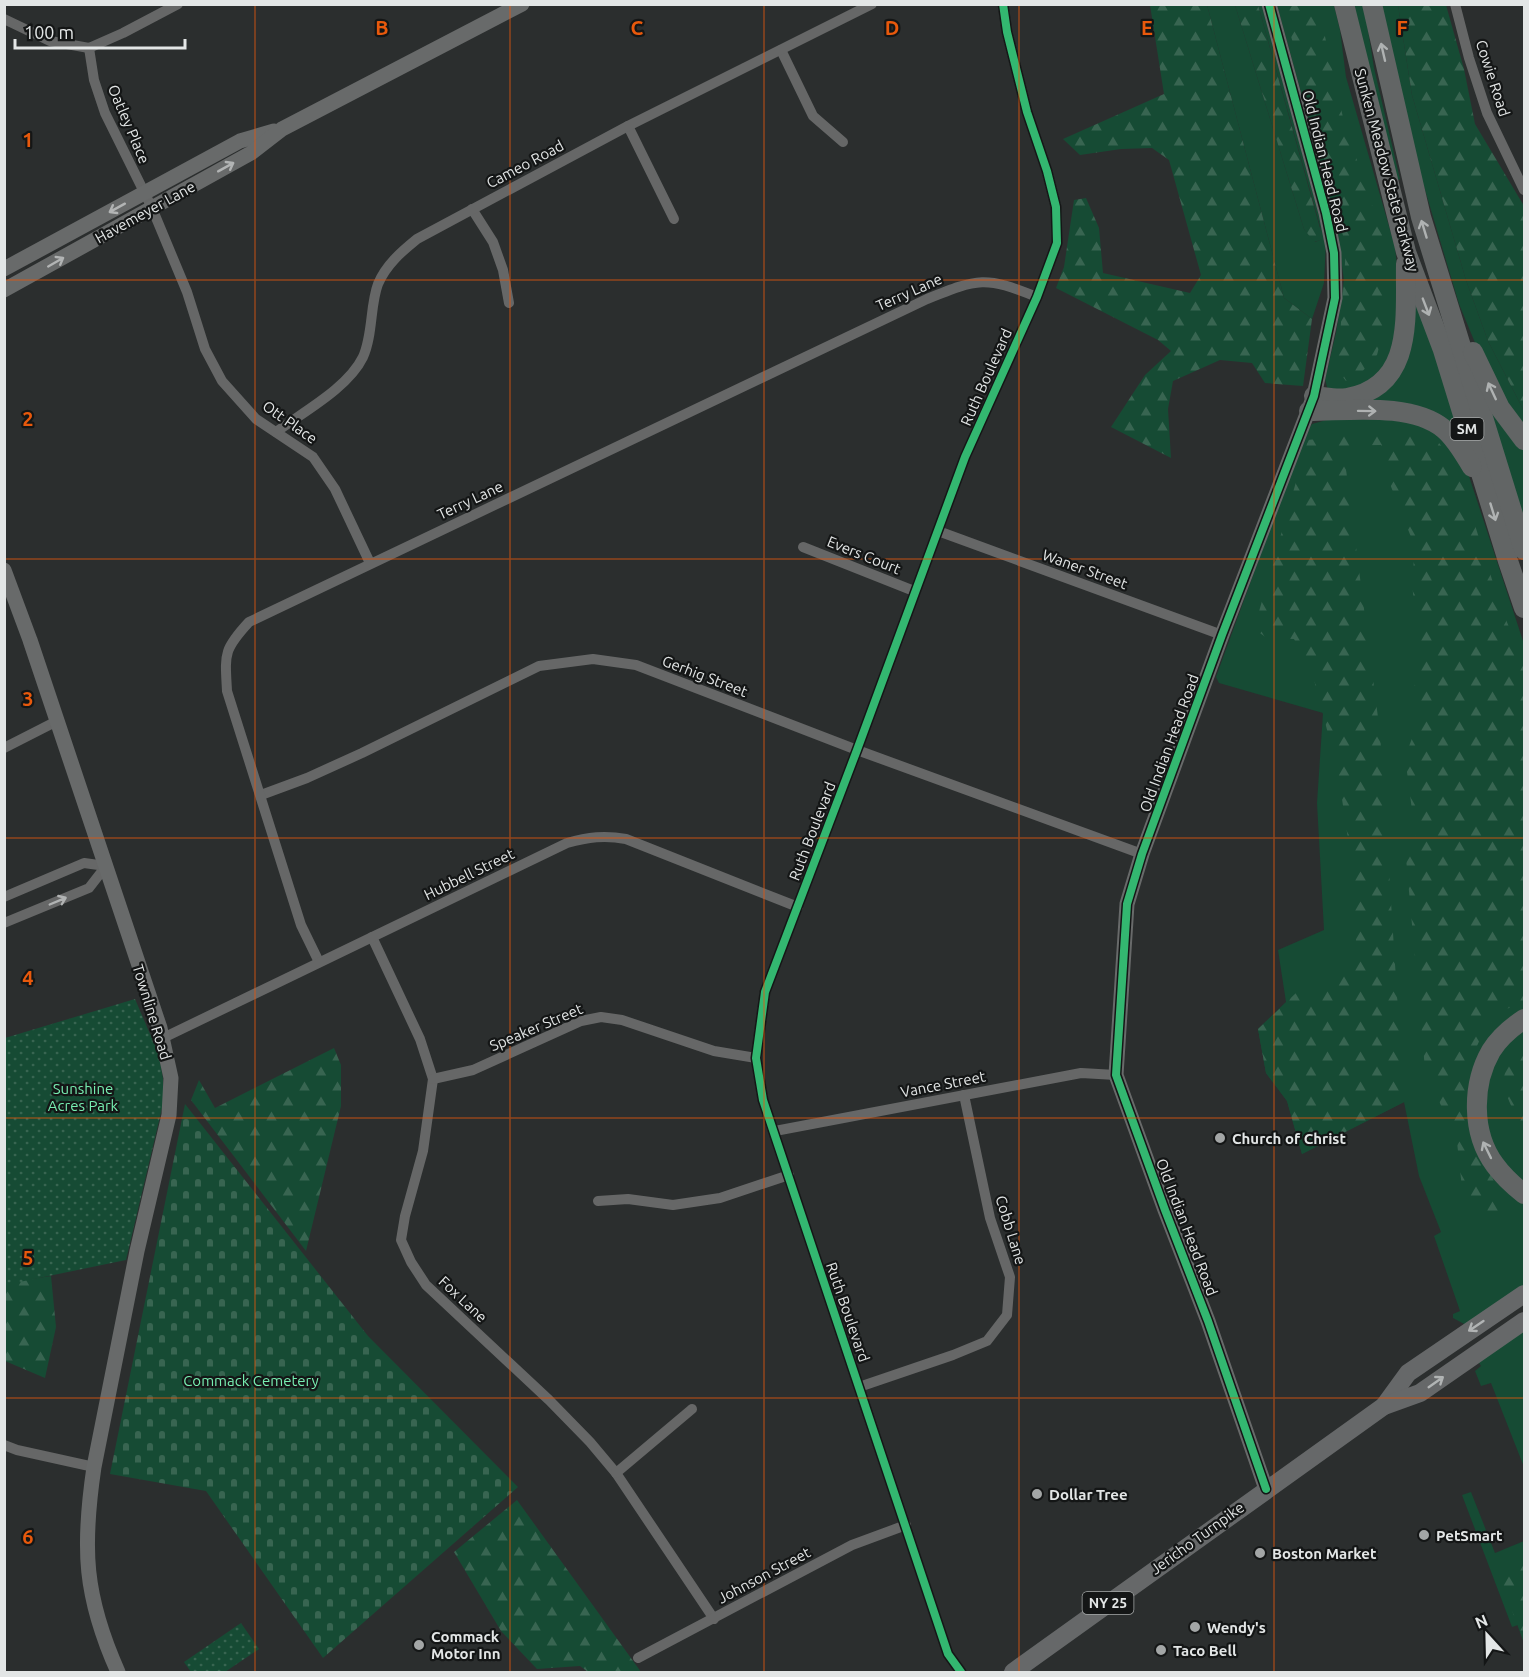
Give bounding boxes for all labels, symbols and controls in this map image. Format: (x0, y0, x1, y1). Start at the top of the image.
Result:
scale bar (15, 12, 184, 50)
text: B (375, 16, 389, 39)
text: C (631, 16, 644, 39)
text: D (885, 16, 899, 39)
text: E (1141, 16, 1153, 39)
text: F (1396, 16, 1408, 39)
text: 100 m (24, 22, 74, 42)
street label: Cowie Road (1473, 38, 1513, 118)
one-way arrow (1377, 42, 1388, 62)
street label: Sunken Meadow State Parkway (1352, 67, 1422, 273)
street label: Oatley Place (105, 82, 153, 166)
street label: Old Indian Head Road (1299, 88, 1351, 234)
text: 1 (22, 128, 34, 151)
street label: Cameo Road (484, 137, 566, 191)
one-way arrow (217, 160, 234, 172)
street label: Havemeyer Lane (92, 177, 198, 247)
one-way arrow (108, 203, 126, 214)
one-way arrow (1418, 220, 1429, 239)
one-way arrow (47, 256, 64, 268)
street label: Terry Lane (873, 270, 945, 314)
one-way arrow (1422, 297, 1433, 316)
street label: Ruth Boulevard (957, 326, 1015, 428)
one-way arrow (1486, 383, 1498, 401)
street label: Ott Place (259, 397, 321, 447)
one-way arrow (1357, 405, 1377, 417)
text: 2 (22, 407, 34, 430)
road number: SM (1450, 418, 1484, 440)
street label: Terry Lane (434, 477, 506, 523)
one-way arrow (1488, 502, 1499, 521)
street label: Evers Court (825, 533, 903, 577)
street label: Waner Street (1040, 546, 1130, 592)
street label: Gerhig Street (660, 652, 750, 700)
street label: Old Indian Head Road (1136, 672, 1202, 814)
text: 3 (22, 687, 34, 710)
street label: Ruth Boulevard (785, 779, 839, 883)
street label: Hubbell Street (421, 845, 517, 903)
one-way arrow (49, 894, 67, 906)
street label: Townline Road (129, 962, 175, 1062)
text: 4 (22, 966, 34, 989)
street label: Speaker Street (487, 1000, 585, 1054)
street label: Vance Street (899, 1067, 987, 1101)
park label: Sunshine Acres Park (48, 1080, 119, 1114)
place label: Church of Christ (1232, 1130, 1346, 1147)
marker: Church of Christ (1213, 1131, 1227, 1145)
one-way arrow (1481, 1142, 1492, 1160)
street label: Old Indian Head Road (1153, 1156, 1221, 1298)
street label: Cobb Lane (992, 1193, 1030, 1267)
text: 5 (22, 1246, 34, 1269)
street label: Ruth Boulevard (823, 1260, 873, 1364)
street label: Fox Lane (435, 1272, 491, 1326)
one-way arrow (1468, 1321, 1485, 1333)
park label: Commack Cemetery (183, 1372, 319, 1389)
one-way arrow (1428, 1376, 1444, 1388)
place label: Dollar Tree (1049, 1486, 1128, 1503)
marker: Dollar Tree (1030, 1487, 1044, 1501)
street label: Jericho Turnpike (1147, 1498, 1247, 1578)
text: 6 (22, 1525, 34, 1548)
place label: PetSmart (1436, 1527, 1503, 1544)
marker: PetSmart (1417, 1528, 1431, 1542)
street label: Johnson Street (715, 1543, 813, 1607)
place label: Boston Market (1272, 1545, 1377, 1562)
marker: Boston Market (1253, 1546, 1267, 1560)
road number: NY 25 (1082, 1592, 1134, 1614)
north arrow (1457, 1605, 1517, 1665)
text: N (1472, 1611, 1490, 1632)
place label: Wendy's (1207, 1619, 1266, 1636)
marker: Wendy's (1188, 1620, 1202, 1634)
place label: Commack Motor Inn (431, 1628, 500, 1662)
marker: Commack Motor Inn (412, 1638, 426, 1652)
place label: Taco Bell (1173, 1642, 1237, 1659)
marker: Taco Bell (1154, 1643, 1168, 1657)

